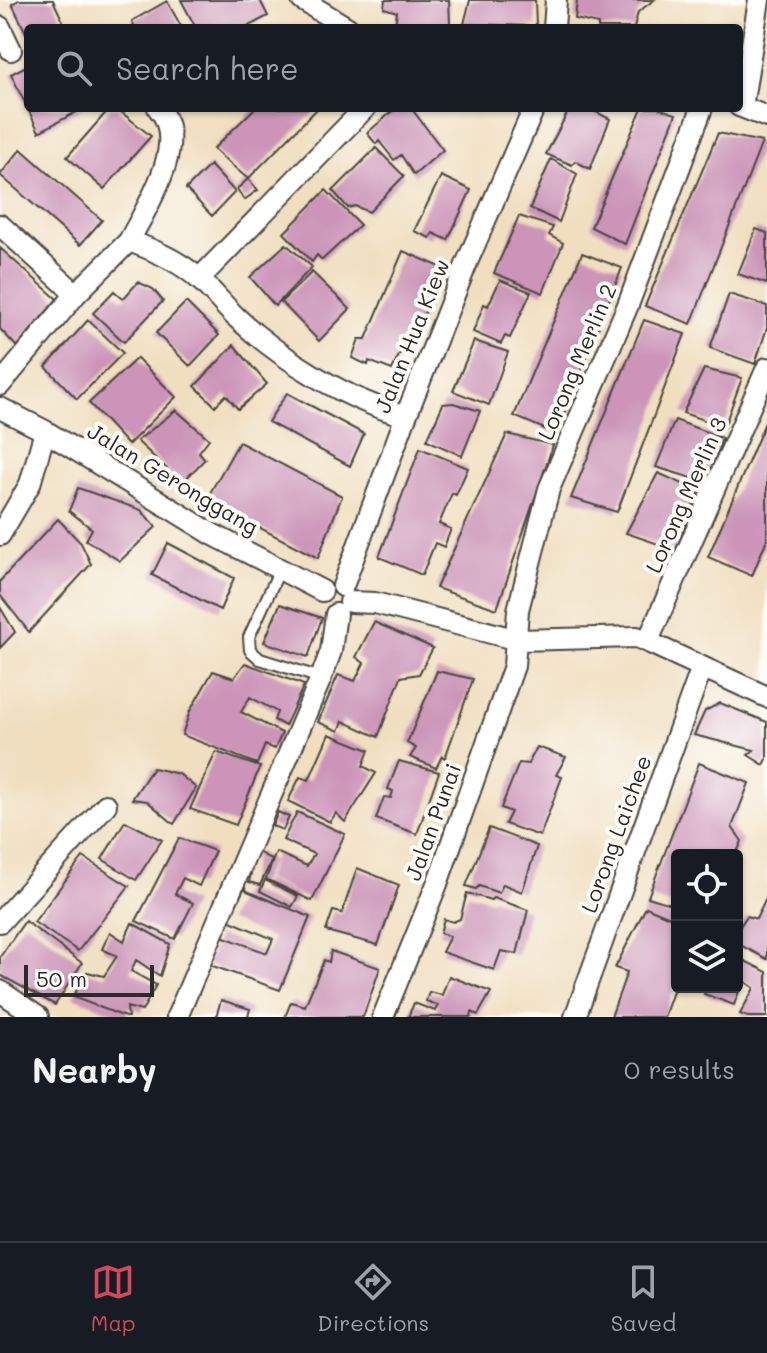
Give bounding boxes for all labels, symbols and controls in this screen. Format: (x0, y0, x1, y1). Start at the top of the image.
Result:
search box (24, 24, 743, 112)
icon: search (52, 46, 96, 90)
text: Search here (116, 48, 299, 88)
street label: Jalan Hua Kiew (367, 255, 456, 417)
street label: Lorong Merlin 2 (531, 279, 622, 444)
street label: Lorong Merlin 3 (638, 412, 733, 577)
street label: Jalan Geronggang (82, 416, 264, 541)
street label: Lorong Laichee (574, 751, 657, 916)
street label: Jalan Punai (398, 759, 467, 884)
map controls (671, 849, 743, 993)
button: locate (671, 849, 743, 921)
button: layers (671, 921, 743, 993)
scale bar (24, 961, 154, 997)
text: 50 m (36, 964, 87, 993)
text: Nearby (32, 1047, 157, 1092)
text: 0 results (624, 1052, 735, 1086)
tab: Map (91, 1260, 136, 1337)
tab: Directions (317, 1260, 429, 1337)
tab: Saved (611, 1260, 676, 1337)

